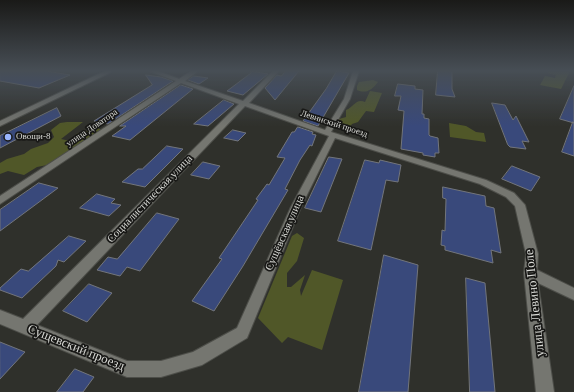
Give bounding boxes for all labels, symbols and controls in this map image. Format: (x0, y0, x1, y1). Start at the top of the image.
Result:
street label: улица Доватора (64, 107, 120, 149)
street label: Левинский проезд (299, 108, 369, 140)
marker: Овощи-8 (3, 132, 13, 142)
place label: Овощи-8 (16, 132, 50, 142)
street label: Социалистическая улица (105, 152, 195, 246)
street label: Сущёвская улица (263, 193, 307, 273)
street label: улица Левино Поле (522, 249, 548, 357)
street label: Сущевский проезд (25, 321, 127, 375)

